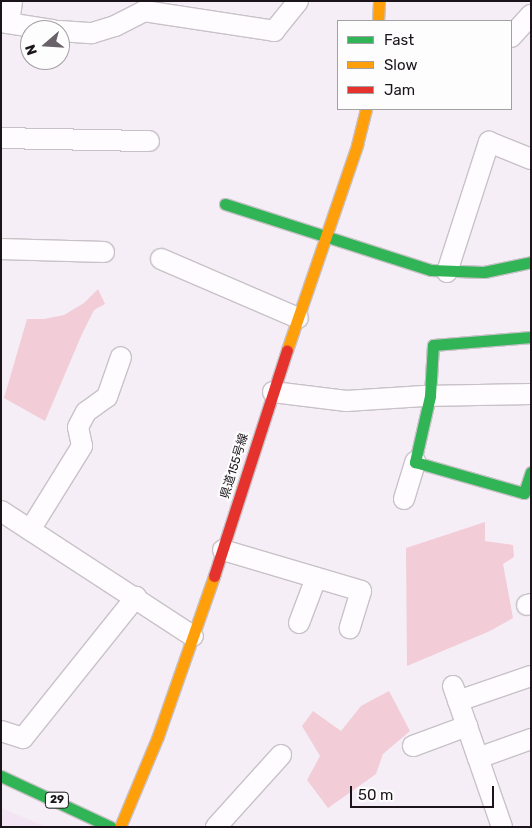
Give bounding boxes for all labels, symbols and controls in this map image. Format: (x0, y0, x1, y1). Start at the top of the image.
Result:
north arrow (20, 20, 70, 70)
legend (337, 20, 512, 110)
text: Fast (384, 31, 414, 49)
text: N (22, 42, 41, 57)
text: Slow (384, 56, 417, 74)
text: Jam (384, 81, 415, 99)
street label: 県道155号線 (218, 432, 252, 500)
scale bar (352, 776, 496, 808)
text: 50 m (358, 786, 393, 804)
road number: 29 (44, 792, 70, 808)

